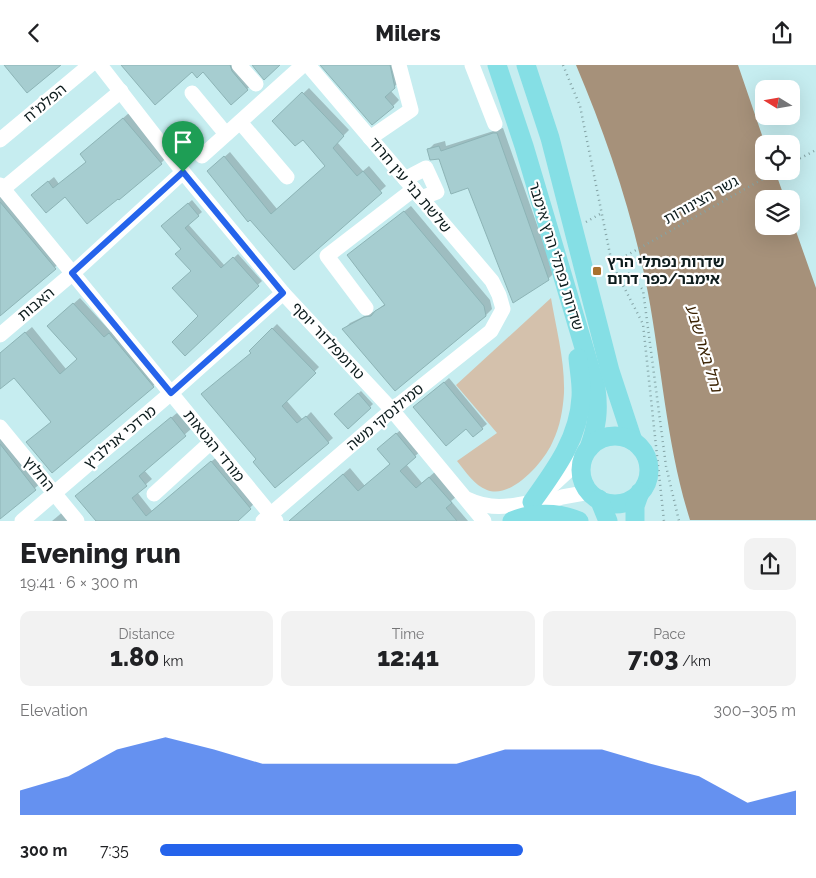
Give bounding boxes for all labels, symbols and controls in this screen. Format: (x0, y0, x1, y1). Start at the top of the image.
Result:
icon: back (20, 19, 48, 47)
icon: share (768, 19, 796, 47)
text: Milers (375, 20, 441, 46)
street label: הפלמ"ח (20, 80, 70, 126)
north arrow (755, 80, 800, 125)
map controls (755, 80, 800, 235)
pin (162, 121, 204, 172)
icon: arrive (169, 128, 197, 156)
street label: שלשת בני עין חרוד (365, 134, 455, 236)
button: locate (755, 135, 800, 180)
street label: גשר הצינורות (660, 172, 742, 228)
street label: שדרות נפתלי הרץ אימבר (525, 180, 587, 332)
button: layers (755, 190, 800, 235)
place label: שדרות נפתלי הרץ אימבר/כפר דרום (607, 253, 724, 288)
marker: שדרות נפתלי הרץ אימבר/כפר דרום (591, 265, 603, 277)
street label: האבות (14, 284, 58, 324)
street label: טרומפלדור יוסף (288, 299, 368, 383)
water label: נחל באר שבע (682, 302, 727, 395)
street label: סמילנסקי משה (343, 380, 427, 454)
street label: מרדכי אנילביץ (80, 401, 160, 472)
street label: מורדי הגטאות (180, 407, 248, 486)
street label: החלוץ (19, 453, 59, 495)
text: Evening run (20, 537, 181, 570)
button: share (744, 538, 796, 590)
text: 19:41 · 6 × 300 m (20, 573, 138, 592)
text: Distance (119, 626, 175, 642)
text: Time (392, 626, 424, 642)
text: Pace (653, 626, 685, 642)
text: 1.80 (110, 642, 159, 672)
text: 12:41 (377, 642, 439, 672)
text: 7:03 (628, 642, 679, 672)
text: km (159, 653, 183, 669)
text: /km (679, 653, 711, 669)
text: Elevation (20, 701, 88, 720)
text: 300–305 m (713, 701, 796, 720)
text: 300 m (20, 841, 67, 860)
text: 7:35 (100, 841, 129, 860)

